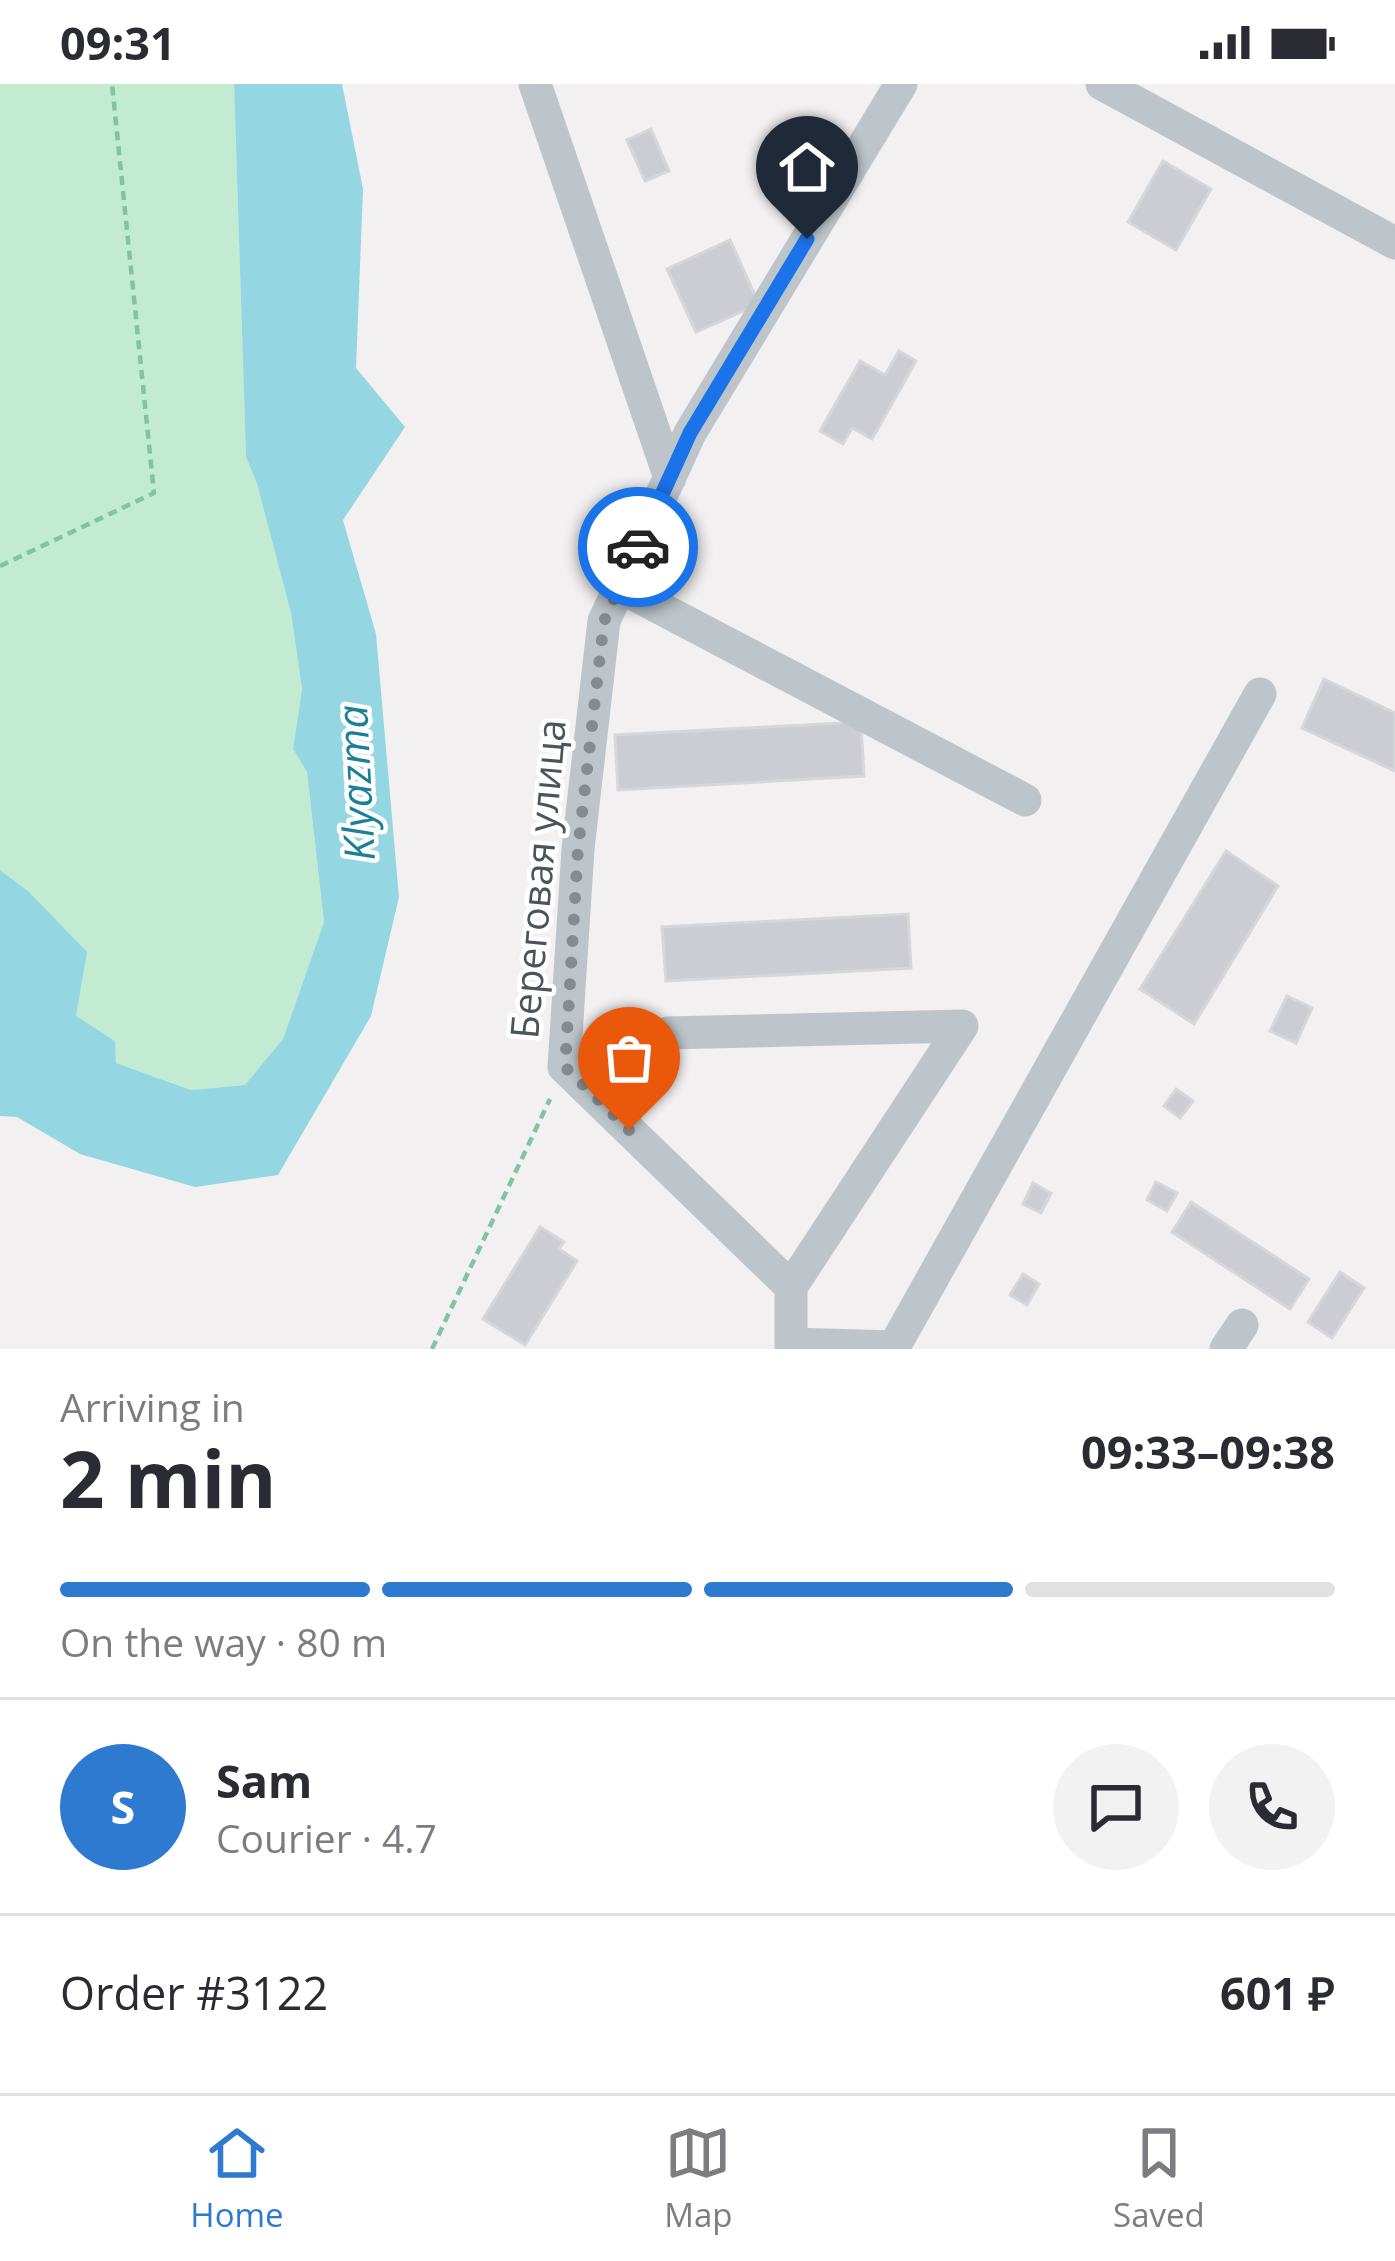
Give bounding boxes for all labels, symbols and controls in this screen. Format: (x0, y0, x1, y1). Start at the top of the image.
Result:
text: 09:31 (60, 12, 176, 73)
pin (756, 116, 858, 239)
icon: home (774, 134, 840, 200)
courier (578, 487, 698, 607)
icon: car (605, 514, 671, 580)
water label: Klyazma (322, 704, 387, 863)
street label: Береговая улица (496, 717, 577, 1041)
pin (578, 1007, 680, 1130)
icon: bag (596, 1025, 662, 1091)
text: Arriving in (60, 1380, 245, 1433)
text: 09:33–09:38 (1081, 1421, 1335, 1482)
text: 2 min (60, 1425, 277, 1531)
text: On the way · 80 m (60, 1615, 387, 1668)
button: chat (1053, 1744, 1179, 1870)
button: phone (1209, 1744, 1335, 1870)
text: Sam (216, 1750, 312, 1811)
text: S (111, 1776, 135, 1837)
text: Courier · 4.7 (216, 1811, 437, 1864)
text: Order #3122 (60, 1962, 328, 2023)
text: 601 ₽ (1220, 1962, 1335, 2023)
tab: Home (190, 2120, 284, 2237)
tab: Map (664, 2120, 732, 2237)
tab: Saved (1113, 2120, 1205, 2237)

